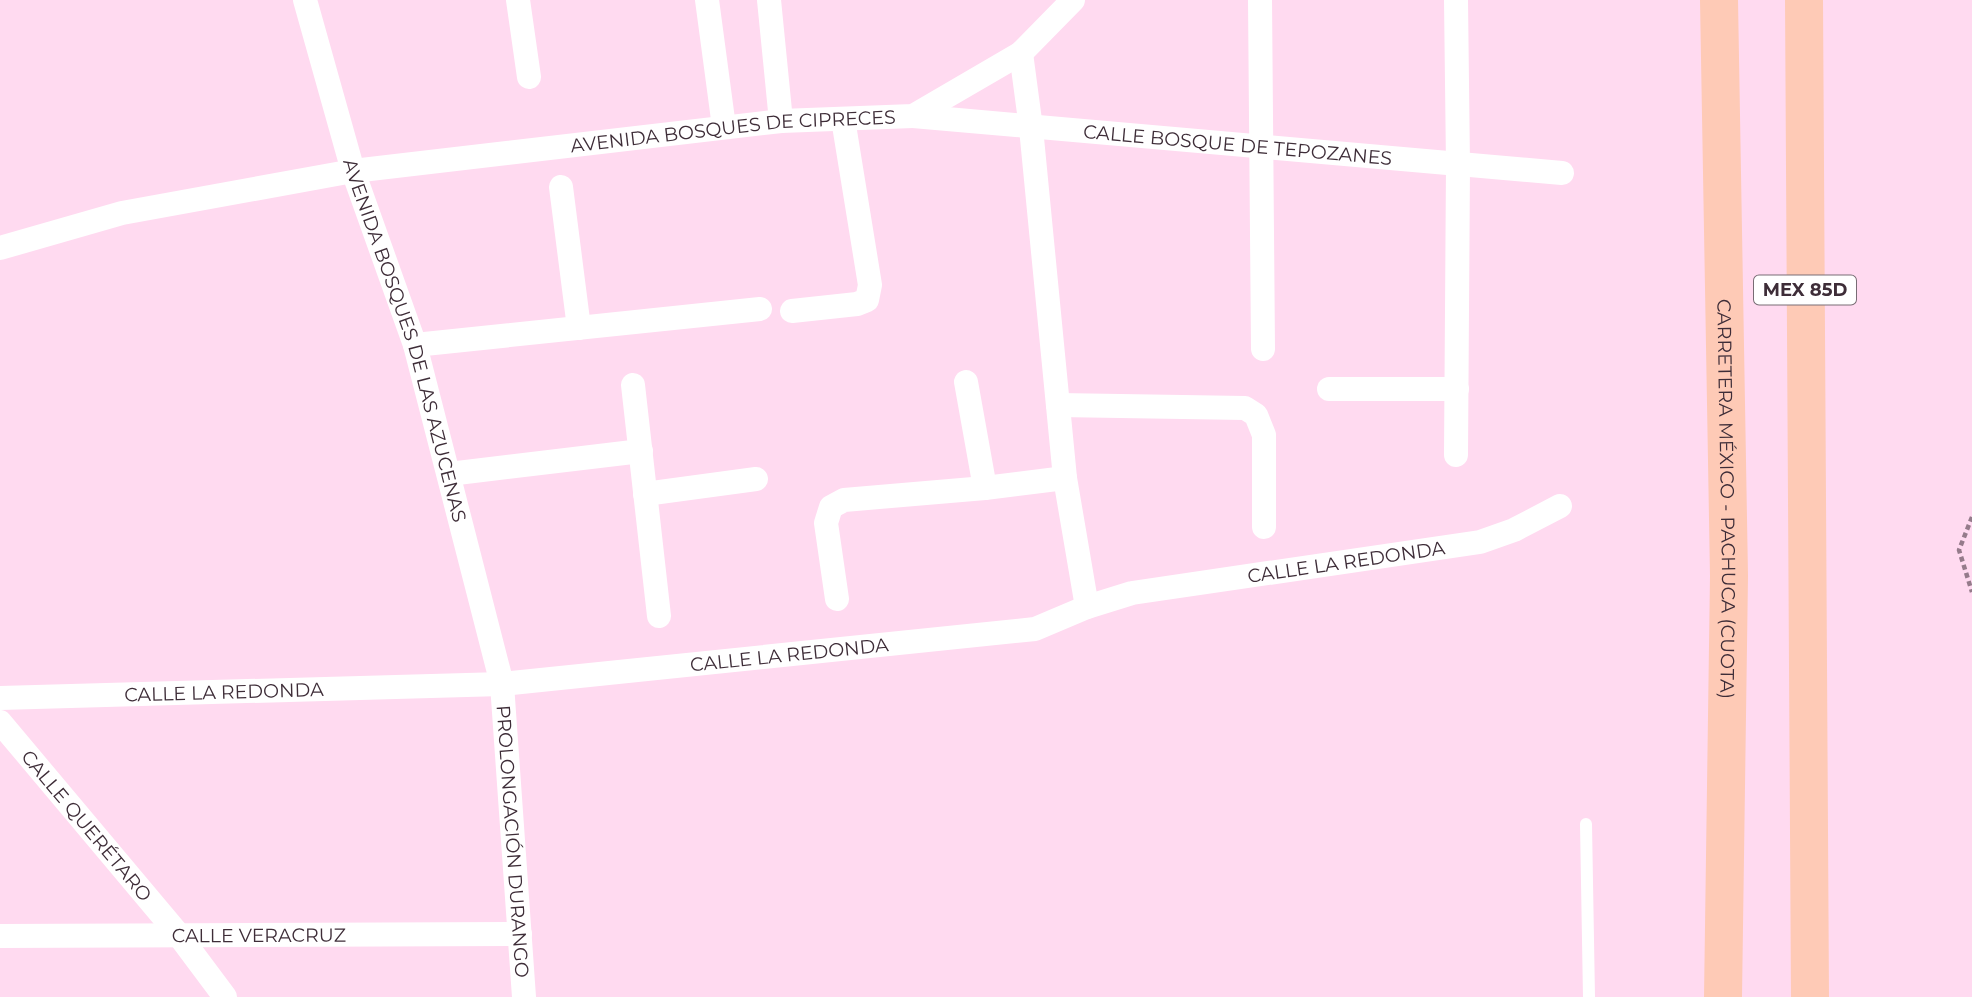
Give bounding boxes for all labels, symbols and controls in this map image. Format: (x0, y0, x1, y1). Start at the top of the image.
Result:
street label: AVENIDA BOSQUES DE CIPRECES (569, 106, 896, 158)
street label: CALLE BOSQUE DE TEPOZANES (1082, 120, 1393, 170)
street label: AVENIDA BOSQUES DE LAS AZUCENAS (338, 156, 471, 525)
road number: MEX 85D (1754, 276, 1856, 304)
street label: CARRETERA MÉXICO - PACHUCA (CUOTA) (1712, 299, 1740, 699)
street label: CALLE LA REDONDA (1246, 536, 1447, 588)
street label: CALLE LA REDONDA (689, 633, 890, 677)
street label: CALLE LA REDONDA (124, 678, 324, 707)
street label: PROLONGACIÓN DURANGO (491, 704, 534, 979)
street label: CALLE QUERÉTARO (16, 745, 157, 906)
street label: CALLE VERACRUZ (172, 924, 346, 947)

